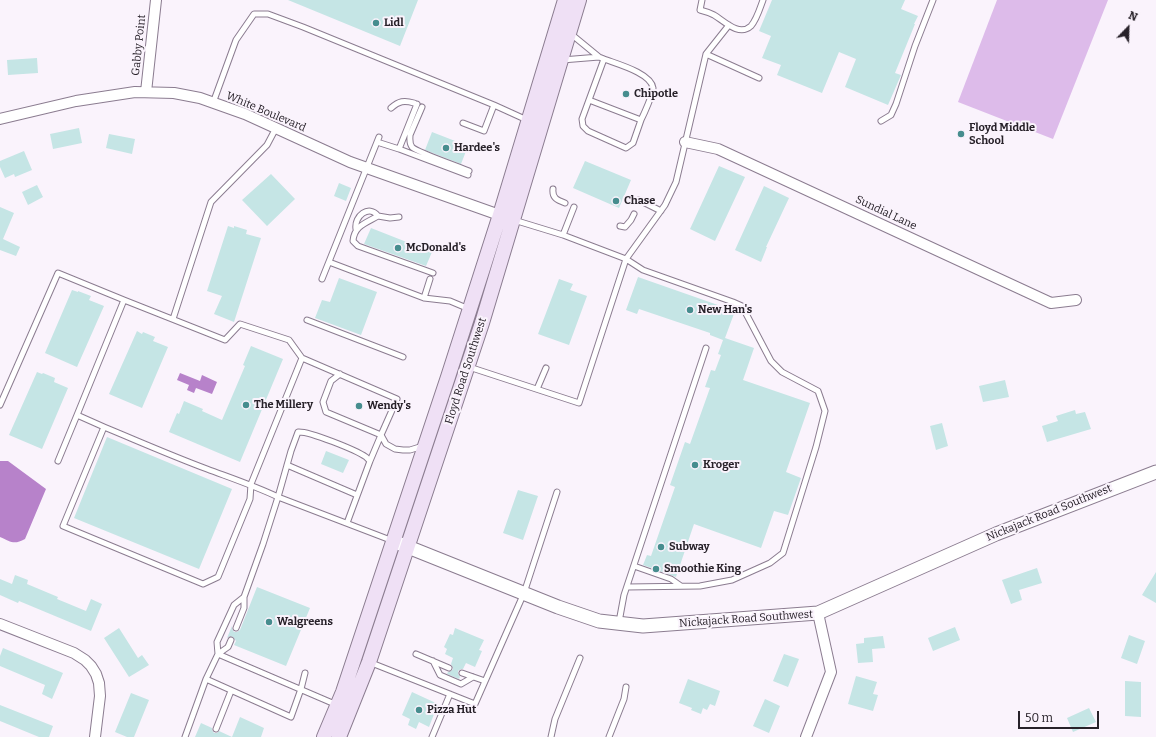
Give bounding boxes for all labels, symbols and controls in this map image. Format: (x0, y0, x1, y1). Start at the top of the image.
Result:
north arrow (1108, 8, 1148, 48)
text: N (1126, 9, 1139, 24)
street label: Gabby Point (129, 14, 149, 76)
place label: Lidl (384, 16, 404, 30)
marker: Lidl (371, 18, 381, 28)
place label: Chipotle (634, 87, 678, 101)
street label: White Boulevard (224, 89, 308, 135)
marker: Chipotle (621, 89, 631, 99)
place label: Floyd Middle School (969, 121, 1035, 147)
marker: Floyd Middle School (956, 129, 966, 139)
place label: Hardee's (454, 141, 500, 155)
marker: Hardee's (441, 143, 451, 153)
street label: Sundial Lane (853, 193, 919, 233)
place label: Chase (624, 194, 655, 208)
marker: Chase (611, 196, 621, 206)
place label: McDonald's (406, 241, 466, 255)
marker: McDonald's (393, 243, 403, 253)
place label: New Han's (698, 303, 752, 317)
marker: New Han's (685, 305, 695, 315)
street label: Floyd Road Southwest (442, 316, 490, 426)
place label: The Millery (254, 398, 313, 412)
place label: Wendy's (367, 399, 411, 413)
marker: The Millery (241, 400, 251, 410)
marker: Wendy's (354, 401, 364, 411)
place label: Kroger (703, 458, 739, 472)
marker: Kroger (690, 460, 700, 470)
street label: Nickajack Road Southwest (984, 482, 1114, 544)
place label: Subway (669, 540, 710, 554)
marker: Subway (656, 542, 666, 552)
place label: Smoothie King (664, 562, 741, 576)
marker: Smoothie King (651, 564, 661, 574)
street label: Nickajack Road Southwest (679, 608, 813, 630)
place label: Walgreens (277, 615, 333, 629)
marker: Walgreens (264, 617, 274, 627)
place label: Pizza Hut (427, 703, 476, 717)
scale bar (1020, 703, 1101, 729)
marker: Pizza Hut (414, 705, 424, 715)
text: 50 m (1025, 711, 1053, 725)

